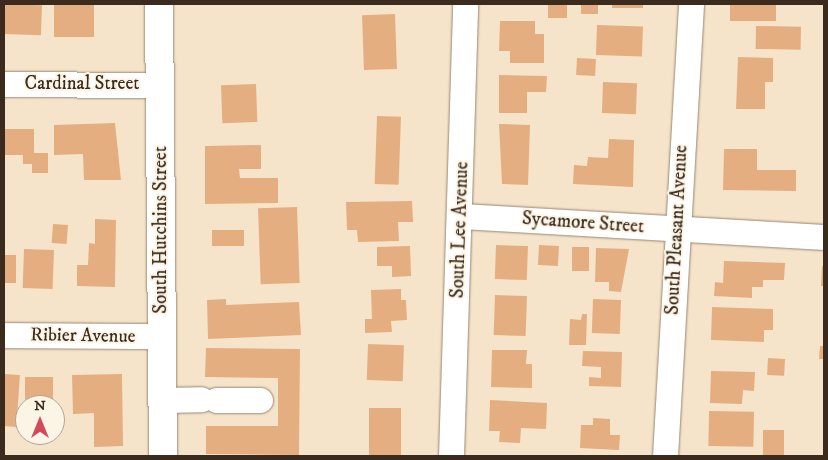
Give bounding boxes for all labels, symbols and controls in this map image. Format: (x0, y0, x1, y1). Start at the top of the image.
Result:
street label: Cardinal Street (25, 73, 139, 95)
street label: South Pleasant Avenue (661, 144, 693, 316)
street label: South Hutchins Street (150, 146, 172, 314)
street label: South Lee Avenue (446, 161, 474, 299)
street label: Sycamore Street (521, 207, 645, 239)
street label: Ribier Avenue (30, 324, 136, 348)
north arrow (15, 395, 65, 445)
text: N (34, 397, 46, 415)

